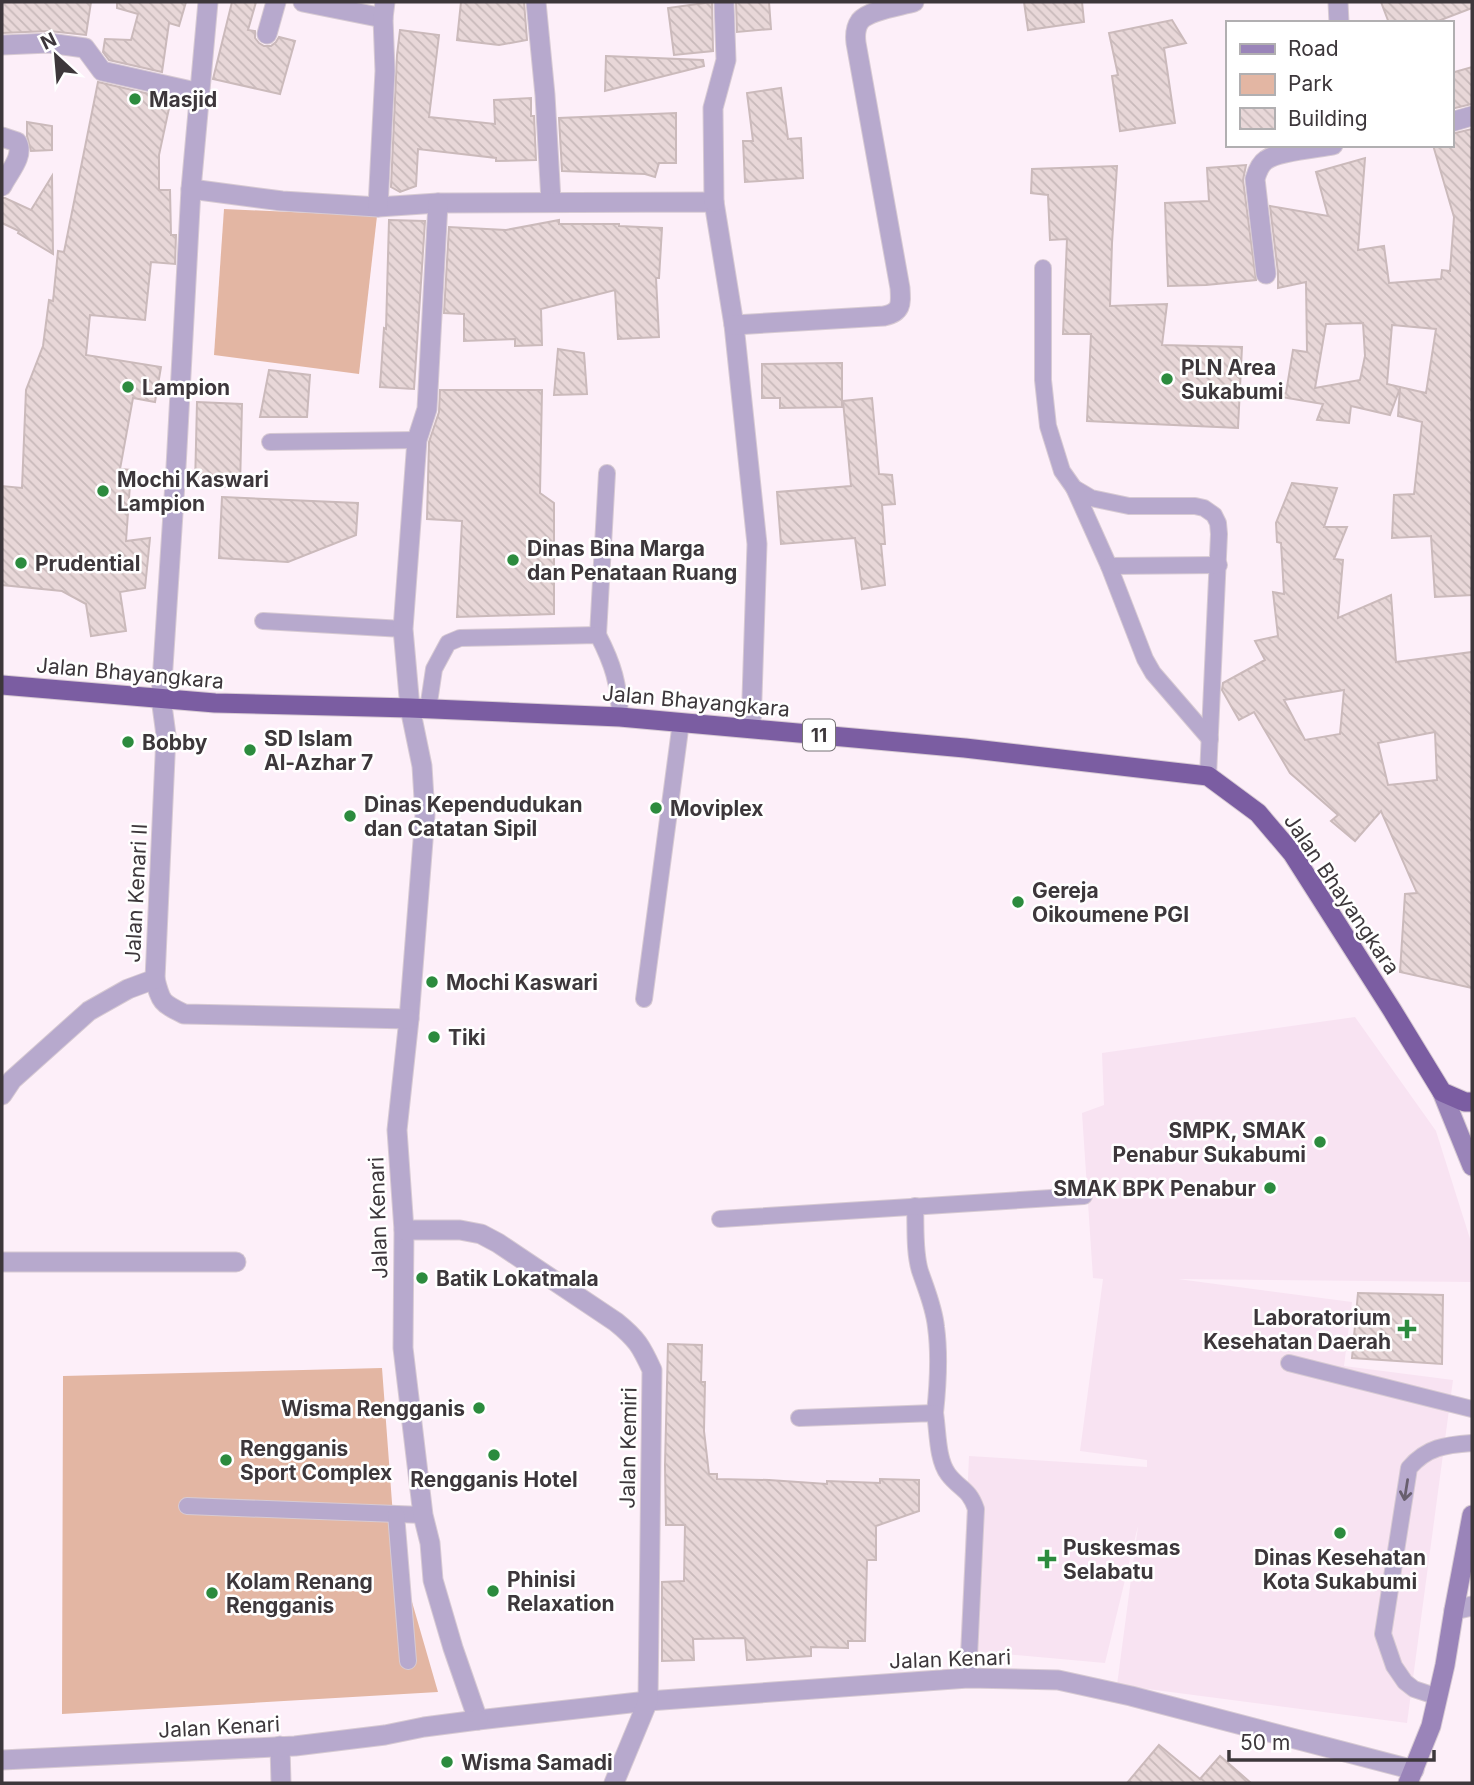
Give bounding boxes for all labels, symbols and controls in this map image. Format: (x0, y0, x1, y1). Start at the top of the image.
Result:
north arrow (21, 21, 91, 91)
legend (1226, 21, 1453, 147)
text: N (37, 28, 60, 55)
text: Road (1288, 36, 1339, 61)
text: Park (1288, 71, 1333, 96)
place label: Masjid (149, 87, 217, 112)
marker: Masjid (127, 91, 143, 107)
text: Building (1288, 106, 1368, 131)
place label: PLN Area Sukabumi (1181, 355, 1283, 404)
marker: PLN Area Sukabumi (1159, 371, 1175, 387)
place label: Lampion (142, 375, 230, 400)
marker: Lampion (120, 379, 136, 395)
place label: Mochi Kaswari Lampion (117, 467, 269, 516)
marker: Mochi Kaswari Lampion (95, 483, 111, 499)
place label: Dinas Bina Marga dan Penataan Ruang (527, 536, 737, 585)
place label: Prudential (35, 551, 140, 576)
marker: Dinas Bina Marga dan Penataan Ruang (505, 552, 521, 568)
marker: Prudential (13, 555, 29, 571)
street label: Jalan Bhayangkara (35, 652, 225, 694)
street label: Jalan Bhayangkara (601, 680, 791, 722)
road number: 11 (803, 720, 835, 750)
place label: SD Islam Al-Azhar 7 (264, 726, 373, 775)
place label: Bobby (142, 730, 208, 755)
marker: Bobby (120, 734, 136, 750)
marker: SD Islam Al-Azhar 7 (242, 742, 258, 758)
place label: Dinas Kependudukan dan Catatan Sipil (364, 792, 583, 841)
place label: Moviplex (670, 796, 764, 821)
marker: Moviplex (648, 800, 664, 816)
marker: Dinas Kependudukan dan Catatan Sipil (342, 808, 358, 824)
street label: Jalan Bhayangkara (1279, 809, 1405, 979)
street label: Jalan Kenari II (120, 823, 152, 963)
place label: Gereja Oikoumene PGI (1032, 878, 1189, 927)
marker: Gereja Oikoumene PGI (1010, 894, 1026, 910)
place label: Mochi Kaswari (446, 970, 598, 995)
marker: Mochi Kaswari (424, 974, 440, 990)
place label: Tiki (448, 1025, 486, 1050)
marker: Tiki (426, 1029, 442, 1045)
place label: SMPK, SMAK Penabur Sukabumi (1113, 1118, 1306, 1167)
marker: SMPK, SMAK Penabur Sukabumi (1312, 1134, 1328, 1150)
street label: Jalan Kenari (363, 1157, 393, 1279)
place label: SMAK BPK Penabur (1053, 1176, 1256, 1201)
marker: SMAK BPK Penabur (1262, 1180, 1278, 1196)
place label: Batik Lokatmala (436, 1266, 599, 1291)
marker: Batik Lokatmala (414, 1270, 430, 1286)
place label: Laboratorium Kesehatan Daerah (1203, 1305, 1391, 1354)
marker: Laboratorium Kesehatan Daerah (1397, 1319, 1417, 1339)
street label: Jalan Kemiri (614, 1387, 642, 1509)
place label: Wisma Rengganis (281, 1396, 465, 1421)
marker: Wisma Rengganis (471, 1400, 487, 1416)
place label: Rengganis Sport Complex (240, 1436, 392, 1485)
marker: Rengganis Hotel (486, 1447, 502, 1463)
marker: Rengganis Sport Complex (218, 1452, 234, 1468)
place label: Rengganis Hotel (410, 1467, 578, 1492)
one-way arrow (1399, 1478, 1412, 1501)
marker: Dinas Kesehatan Kota Sukabumi (1332, 1525, 1348, 1541)
place label: Puskesmas Selabatu (1063, 1535, 1181, 1584)
place label: Dinas Kesehatan Kota Sukabumi (1254, 1545, 1426, 1594)
marker: Puskesmas Selabatu (1037, 1549, 1057, 1569)
place label: Phinisi Relaxation (507, 1567, 615, 1616)
place label: Kolam Renang Rengganis (226, 1569, 373, 1618)
marker: Phinisi Relaxation (485, 1583, 501, 1599)
marker: Kolam Renang Rengganis (204, 1585, 220, 1601)
street label: Jalan Kenari (889, 1644, 1011, 1674)
street label: Jalan Kenari (157, 1711, 281, 1743)
scale bar (1229, 1718, 1434, 1762)
text: 50 m (1240, 1730, 1290, 1755)
place label: Wisma Samadi (461, 1750, 613, 1775)
marker: Wisma Samadi (439, 1754, 455, 1770)

